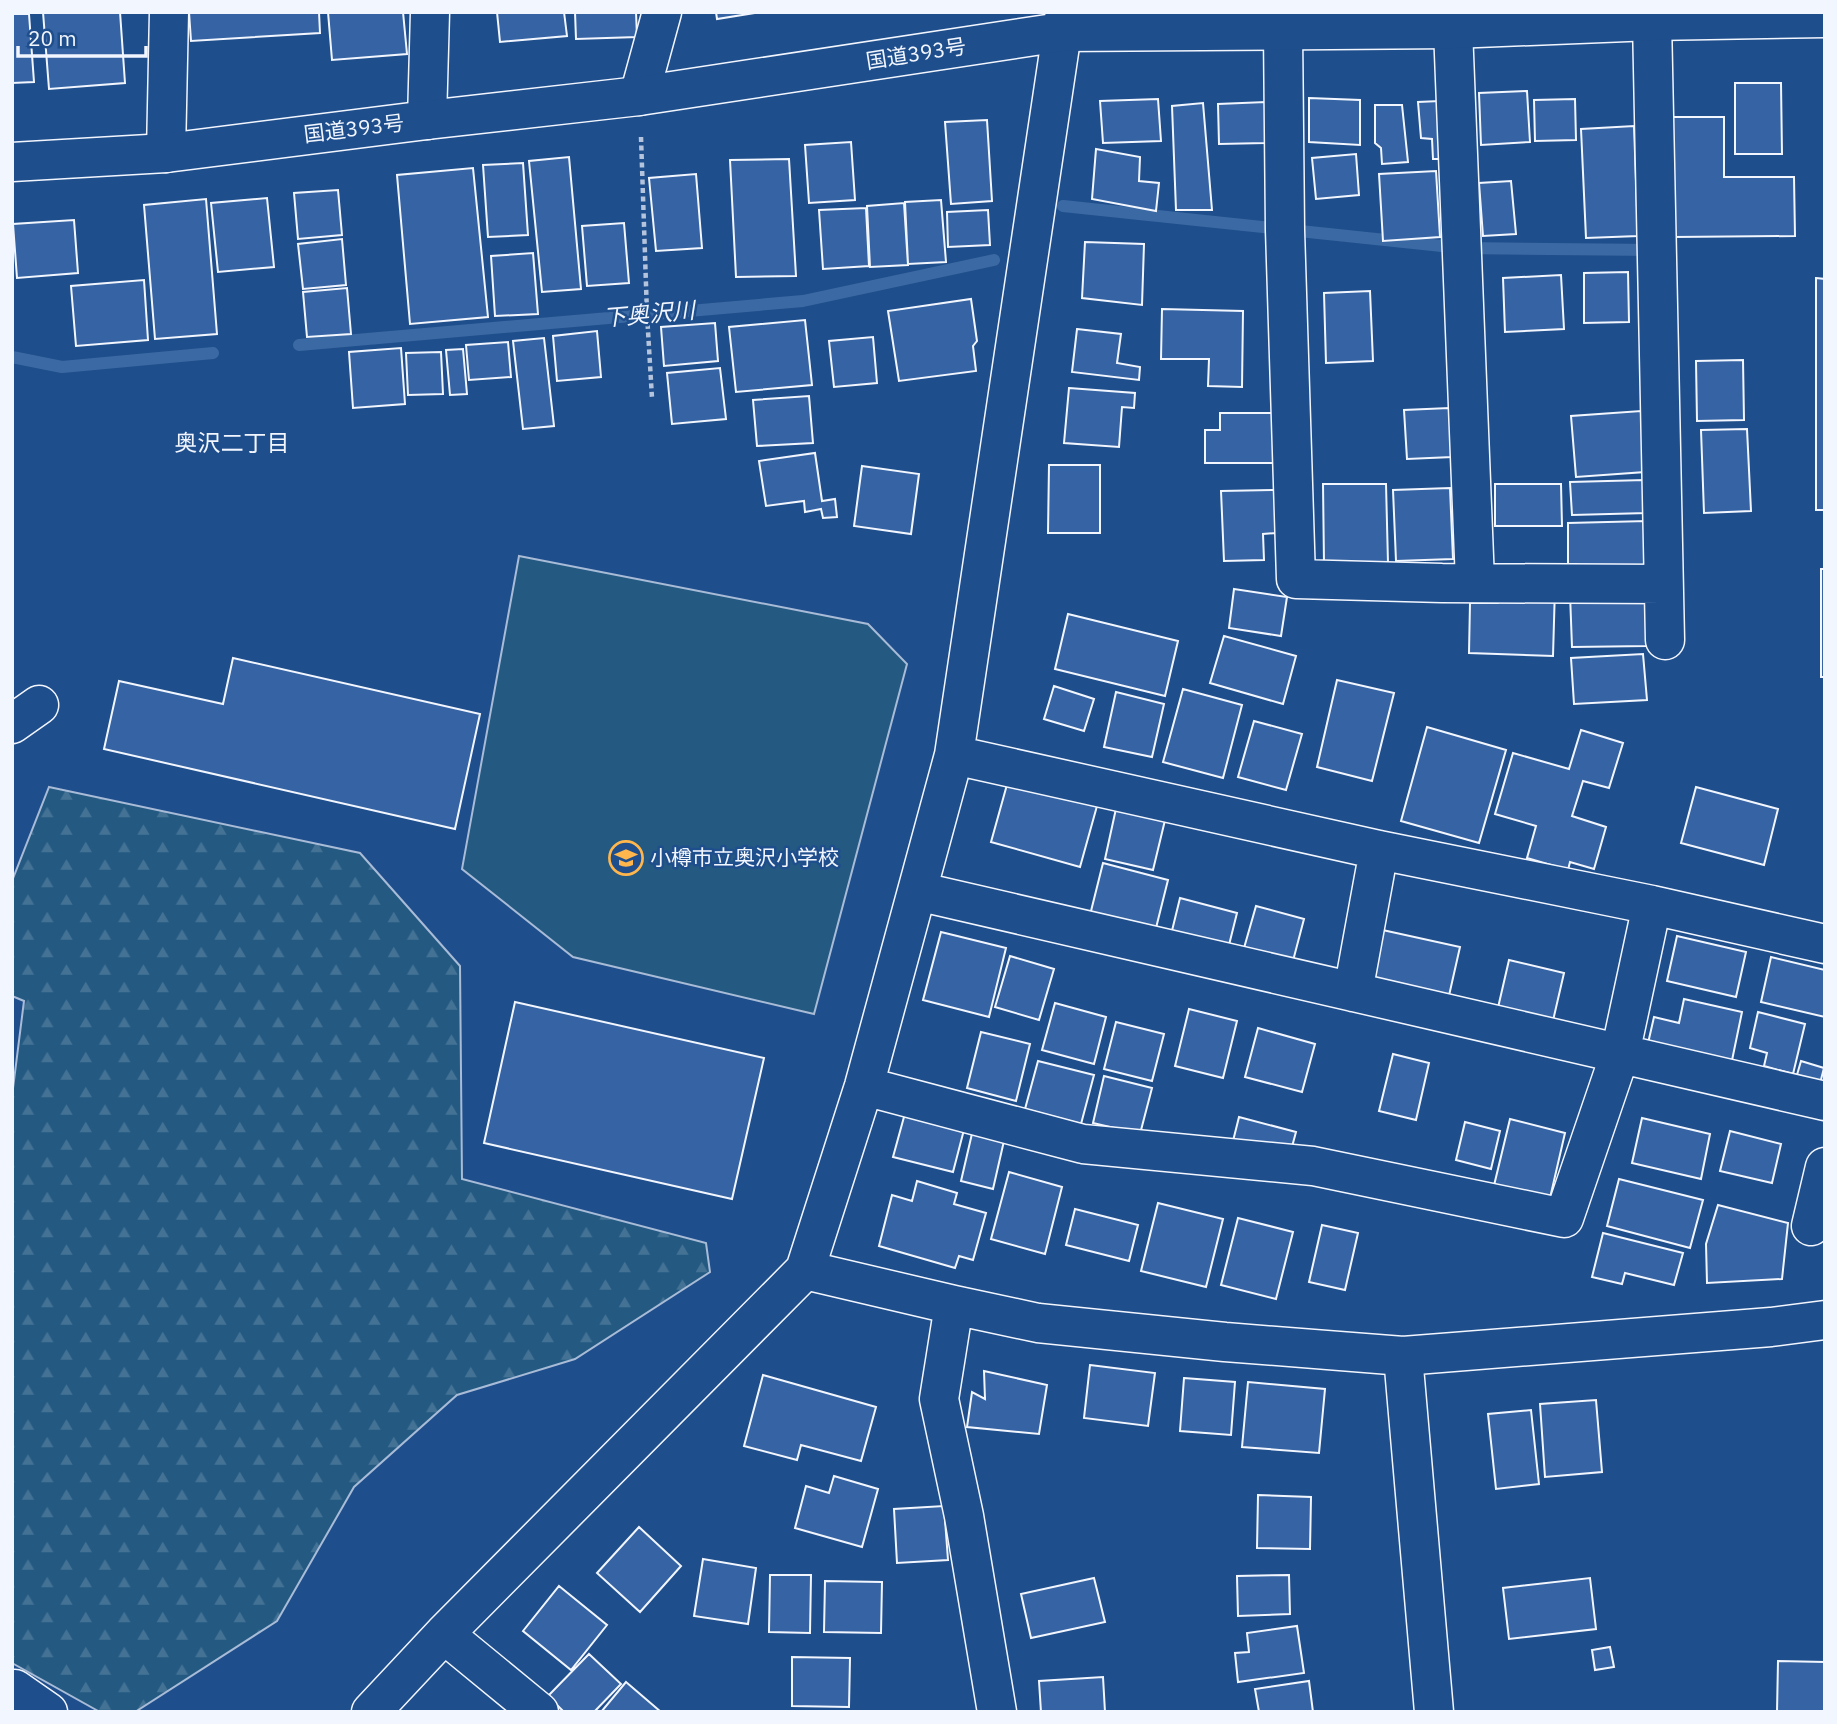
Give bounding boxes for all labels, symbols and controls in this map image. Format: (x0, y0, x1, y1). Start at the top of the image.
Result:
scale bar (18, 14, 145, 58)
text: 20 m (28, 24, 77, 52)
street label: 国道393号 (864, 31, 968, 75)
street label: 国道393号 (302, 108, 406, 148)
water label: 下奥沢川 (602, 294, 699, 332)
district label: 奥沢二丁目 (175, 427, 290, 457)
school or university icon: 小樽市立奥沢小学校 (607, 839, 645, 877)
place label: 小樽市立奥沢小学校 (650, 843, 839, 871)

